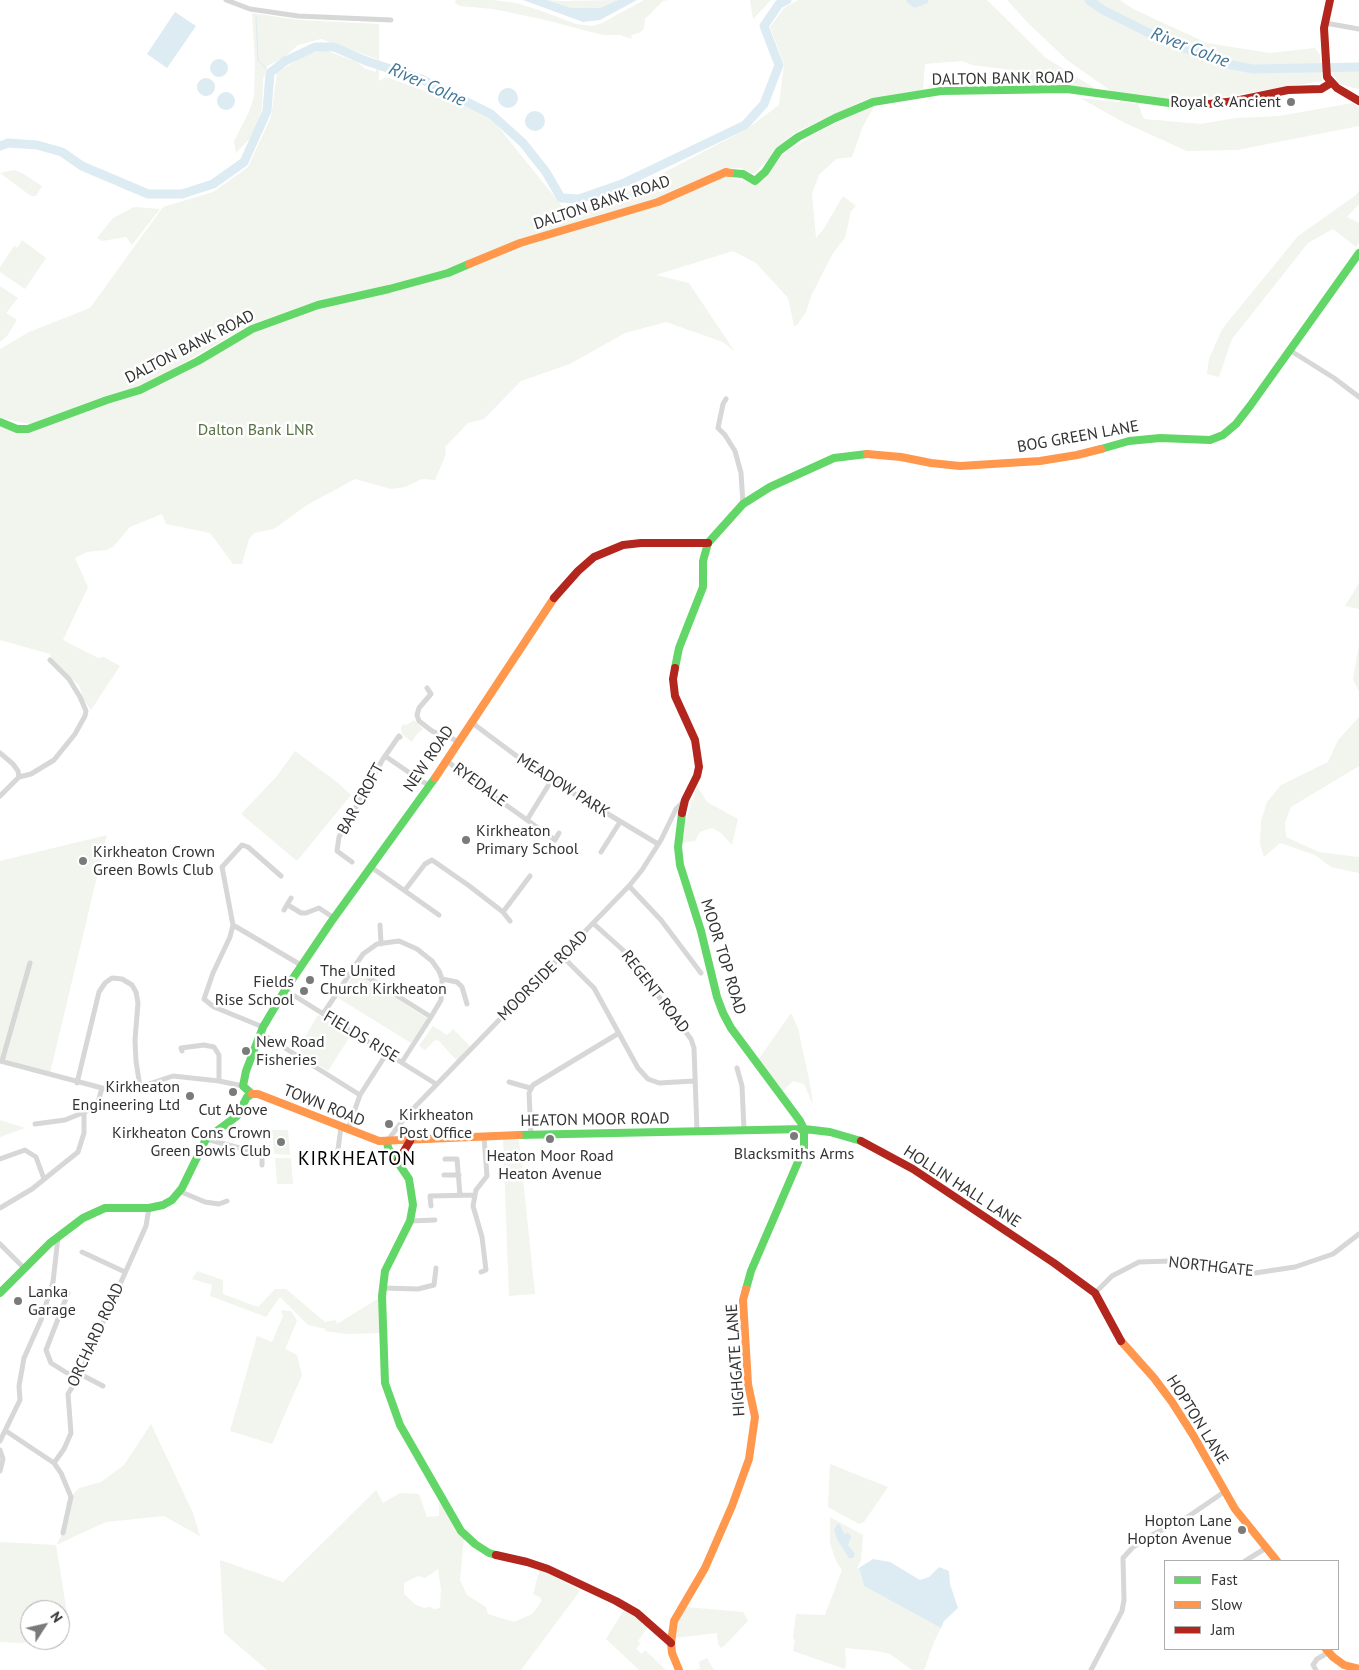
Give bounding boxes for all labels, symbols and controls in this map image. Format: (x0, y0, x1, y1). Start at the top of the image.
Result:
water label: River Colne (1148, 23, 1232, 73)
water label: River Colne (385, 58, 469, 112)
street label: DALTON BANK ROAD (932, 68, 1074, 90)
place label: Royal & Ancient (1170, 92, 1281, 112)
marker: Royal & Ancient (1285, 96, 1297, 108)
street label: DALTON BANK ROAD (531, 172, 673, 234)
street label: DALTON BANK ROAD (122, 306, 258, 388)
street label: BOG GREEN LANE (1016, 417, 1140, 457)
park label: Dalton Bank LNR (198, 420, 314, 440)
street label: NEW ROAD (400, 722, 458, 796)
street label: MEADOW PARK (513, 750, 613, 822)
street label: RYEDALE (449, 759, 511, 811)
street label: BAR CROFT (334, 760, 388, 838)
place label: Kirkheaton Primary School (476, 821, 578, 859)
marker: Kirkheaton Primary School (460, 834, 472, 846)
place label: Kirkheaton Crown Green Bowls Club (93, 842, 215, 880)
marker: Kirkheaton Crown Green Bowls Club (77, 855, 89, 867)
street label: MOOR TOP ROAD (696, 897, 750, 1017)
street label: MOORSIDE ROAD (494, 927, 592, 1025)
street label: REGENT ROAD (617, 947, 693, 1037)
place label: The United Church Kirkheaton (320, 961, 447, 999)
place label: Fields Rise School (215, 972, 294, 1010)
marker: The United Church Kirkheaton (304, 974, 316, 986)
marker: Fields Rise School (298, 985, 310, 997)
street label: FIELDS RISE (320, 1007, 402, 1067)
place label: New Road Fisheries (256, 1032, 325, 1070)
marker: New Road Fisheries (240, 1045, 252, 1057)
place label: Kirkheaton Engineering Ltd (72, 1077, 180, 1115)
street label: TOWN ROAD (280, 1081, 368, 1131)
marker: Cut Above (227, 1086, 239, 1098)
marker: Kirkheaton Engineering Ltd (184, 1090, 196, 1102)
place label: Cut Above (198, 1100, 268, 1120)
place label: Kirkheaton Post Office (399, 1105, 474, 1143)
street label: HEATON MOOR ROAD (520, 1109, 670, 1131)
marker: Kirkheaton Post Office (383, 1118, 395, 1130)
place label: Kirkheaton Cons Crown Green Bowls Club (112, 1123, 271, 1161)
marker: Blacksmiths Arms (788, 1130, 800, 1142)
marker: Heaton Moor Road Heaton Avenue (544, 1133, 556, 1145)
marker: Kirkheaton Cons Crown Green Bowls Club (275, 1136, 287, 1148)
street label: HOLLIN HALL LANE (900, 1142, 1024, 1232)
place label: Blacksmiths Arms (734, 1144, 854, 1164)
place label: Heaton Moor Road Heaton Avenue (486, 1146, 614, 1184)
district label: KIRKHEATON (297, 1149, 417, 1171)
street label: NORTHGATE (1168, 1253, 1254, 1281)
street label: ORCHARD ROAD (64, 1280, 128, 1390)
place label: Lanka Garage (28, 1282, 76, 1320)
marker: Lanka Garage (12, 1295, 24, 1307)
street label: HIGHGATE LANE (722, 1303, 750, 1417)
street label: HOPTON LANE (1162, 1372, 1232, 1468)
place label: Hopton Lane Hopton Avenue (1127, 1511, 1232, 1549)
marker: Hopton Lane Hopton Avenue (1236, 1524, 1248, 1536)
legend (1164, 1560, 1339, 1650)
text: Fast (1211, 1570, 1238, 1589)
text: Slow (1211, 1595, 1242, 1614)
north arrow (20, 1600, 70, 1650)
text: N (46, 1608, 66, 1626)
text: Jam (1211, 1620, 1235, 1639)

